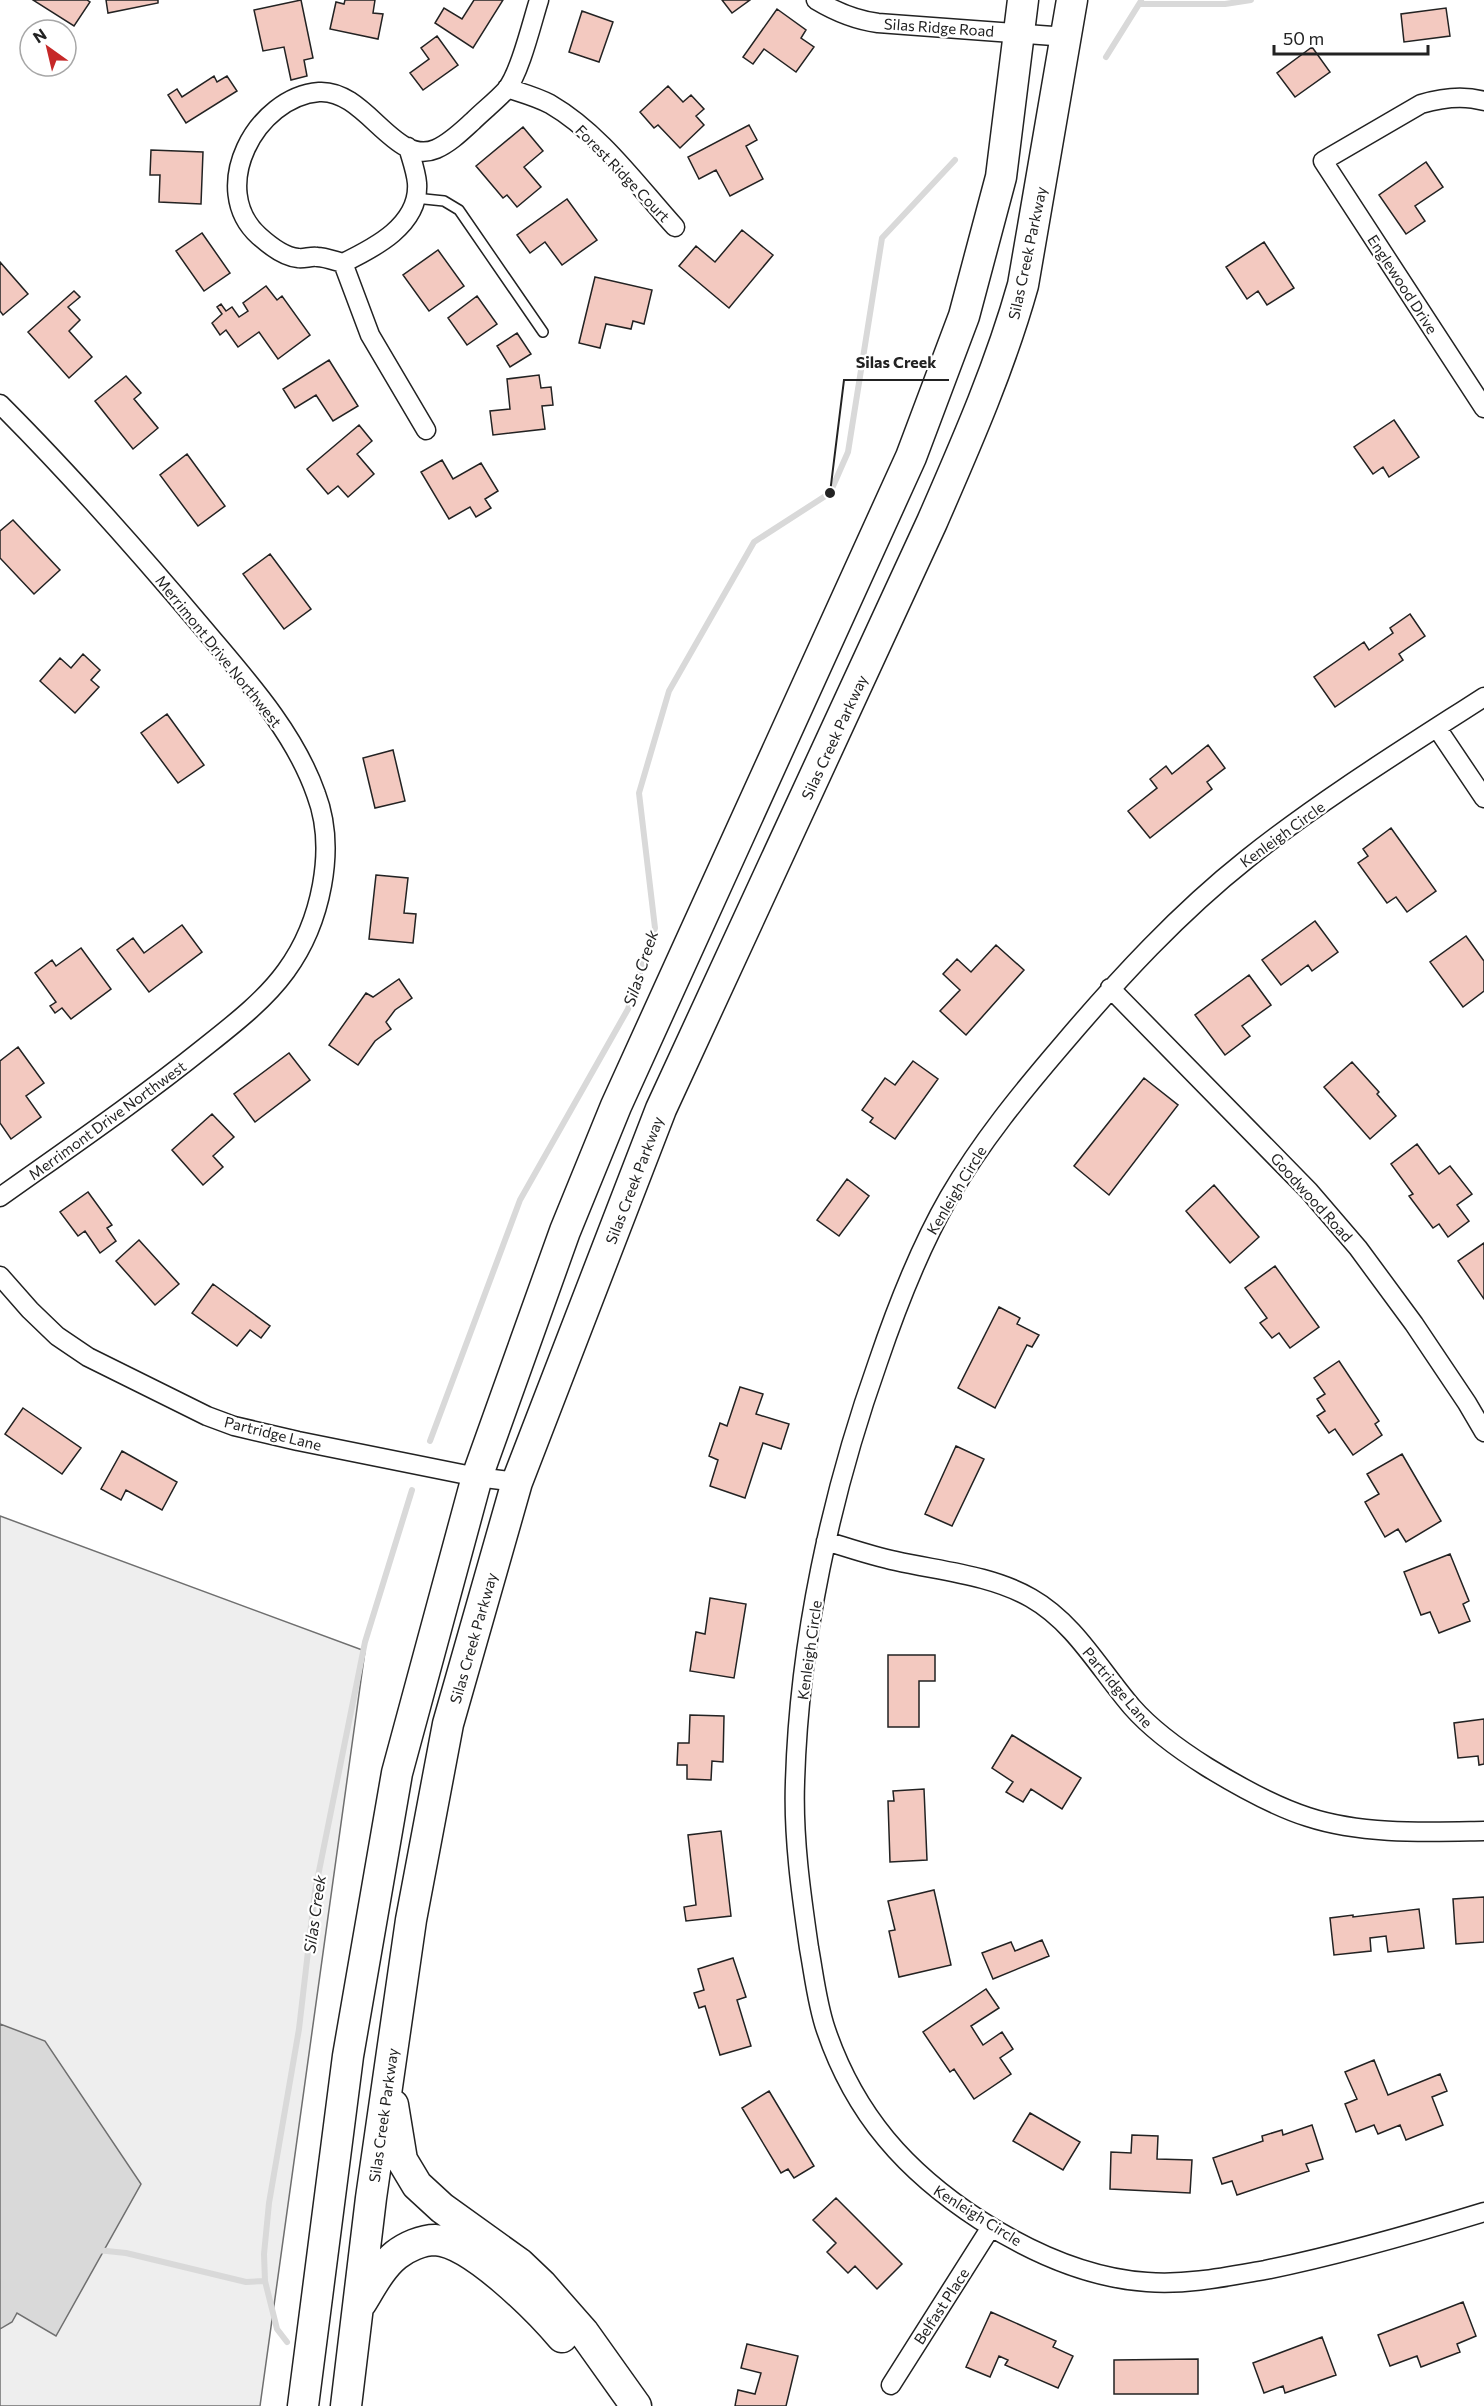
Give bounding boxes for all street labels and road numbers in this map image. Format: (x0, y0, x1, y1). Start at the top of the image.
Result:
street label: Silas Ridge Road (883, 14, 995, 40)
street label: Forest Ridge Court (572, 121, 674, 225)
street label: Silas Creek Parkway (1004, 185, 1050, 321)
street label: Englewood Drive (1364, 231, 1442, 337)
street label: Merrimont Drive Northwest (152, 571, 286, 731)
street label: Silas Creek Parkway (797, 672, 871, 802)
street label: Kenleigh Circle (1236, 797, 1328, 871)
street label: Merrimont Drive Northwest (25, 1057, 189, 1183)
street label: Silas Creek Parkway (601, 1113, 667, 1246)
street label: Kenleigh Circle (922, 1142, 990, 1238)
street label: Goodwood Road (1267, 1149, 1357, 1245)
street label: Partridge Lane (222, 1412, 324, 1454)
street label: Silas Creek Parkway (446, 1570, 500, 1706)
street label: Kenleigh Circle (793, 1599, 825, 1701)
street label: Partridge Lane (1079, 1643, 1157, 1731)
street label: Silas Creek Parkway (365, 2046, 401, 2183)
street label: Kenleigh Circle (931, 2181, 1025, 2249)
street label: Belfast Place (910, 2264, 972, 2347)

